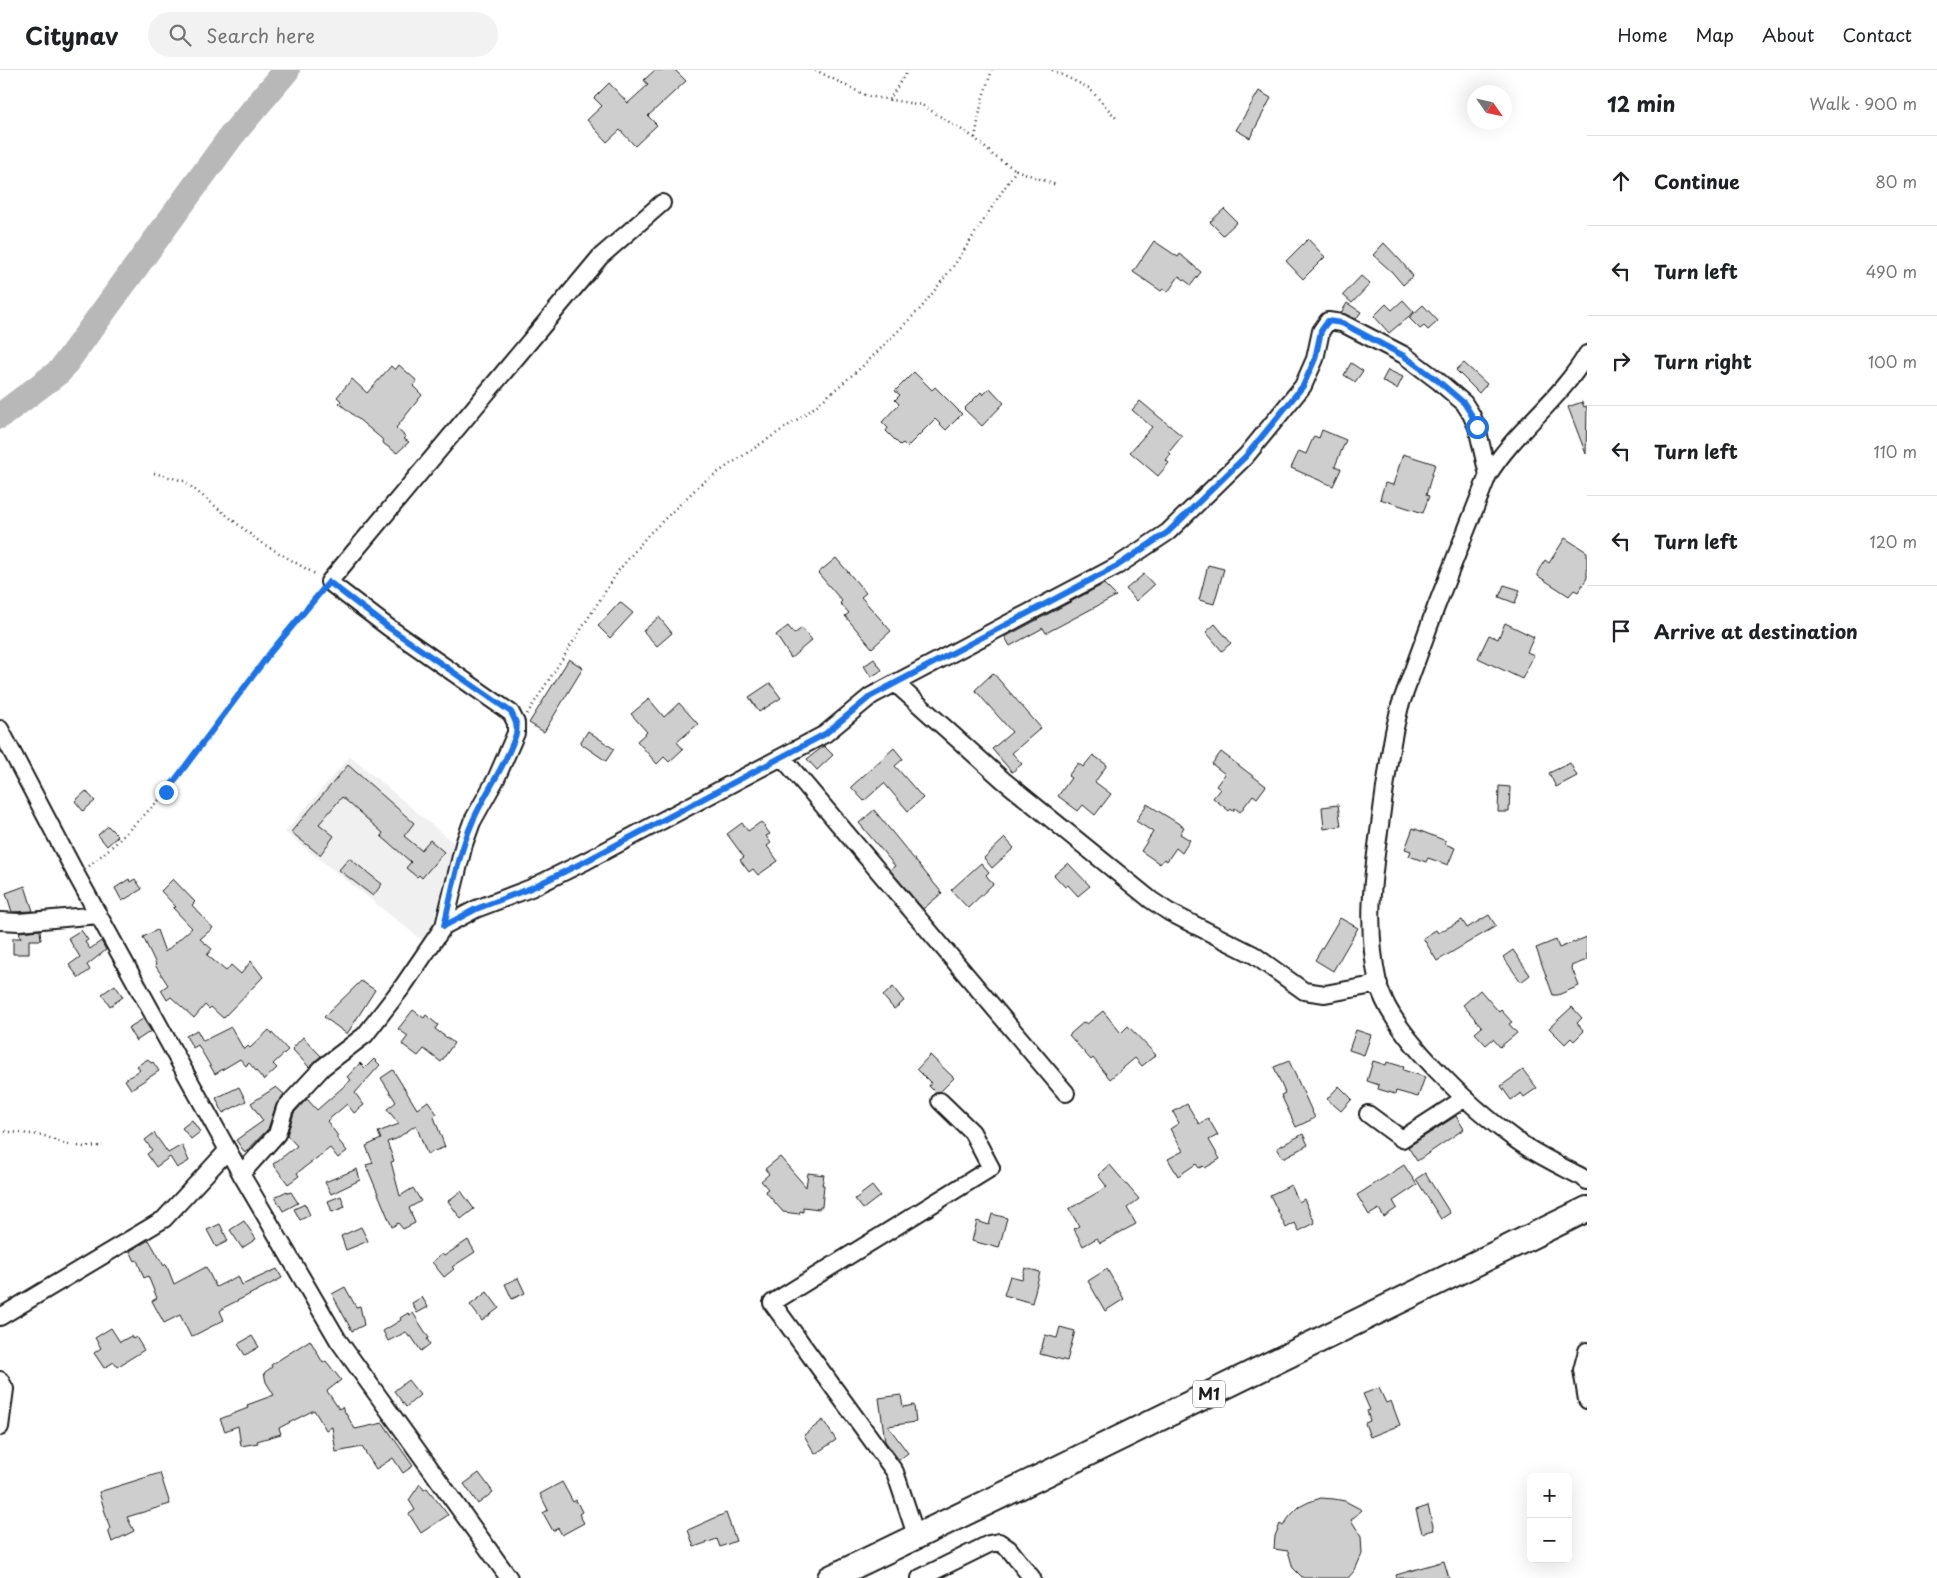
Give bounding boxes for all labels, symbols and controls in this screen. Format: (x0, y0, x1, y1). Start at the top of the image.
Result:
search box (148, 12, 498, 57)
text: Citynav (25, 17, 118, 53)
icon: search (166, 21, 194, 49)
text: Search here (206, 21, 315, 49)
text: Home (1617, 21, 1667, 48)
text: Map (1695, 21, 1734, 48)
text: About (1762, 21, 1814, 48)
text: Contact (1842, 21, 1912, 48)
north arrow (1467, 85, 1512, 130)
text: 12 min (1607, 87, 1676, 119)
text: Walk · 900 m (1810, 91, 1917, 115)
icon: ahead (1607, 167, 1635, 195)
text: Continue (1654, 167, 1740, 195)
text: 80 m (1875, 169, 1917, 193)
icon: left (1607, 257, 1635, 285)
text: Turn left (1654, 257, 1738, 285)
text: 490 m (1866, 259, 1917, 283)
icon: right (1607, 347, 1635, 375)
text: Turn right (1654, 347, 1752, 375)
text: 100 m (1868, 349, 1917, 373)
route start (1466, 416, 1489, 439)
icon: left (1607, 437, 1635, 465)
text: Turn left (1654, 437, 1738, 465)
text: 110 m (1874, 439, 1917, 463)
icon: left (1607, 527, 1635, 555)
text: Turn left (1654, 527, 1738, 555)
text: 120 m (1870, 529, 1917, 553)
icon: arrive (1607, 617, 1635, 645)
text: Arrive at destination (1654, 617, 1858, 645)
route end (155, 781, 178, 804)
road number: M1 (1193, 1380, 1225, 1408)
map controls (1527, 1473, 1572, 1563)
button: + (1527, 1473, 1572, 1518)
button: − (1527, 1518, 1572, 1563)

